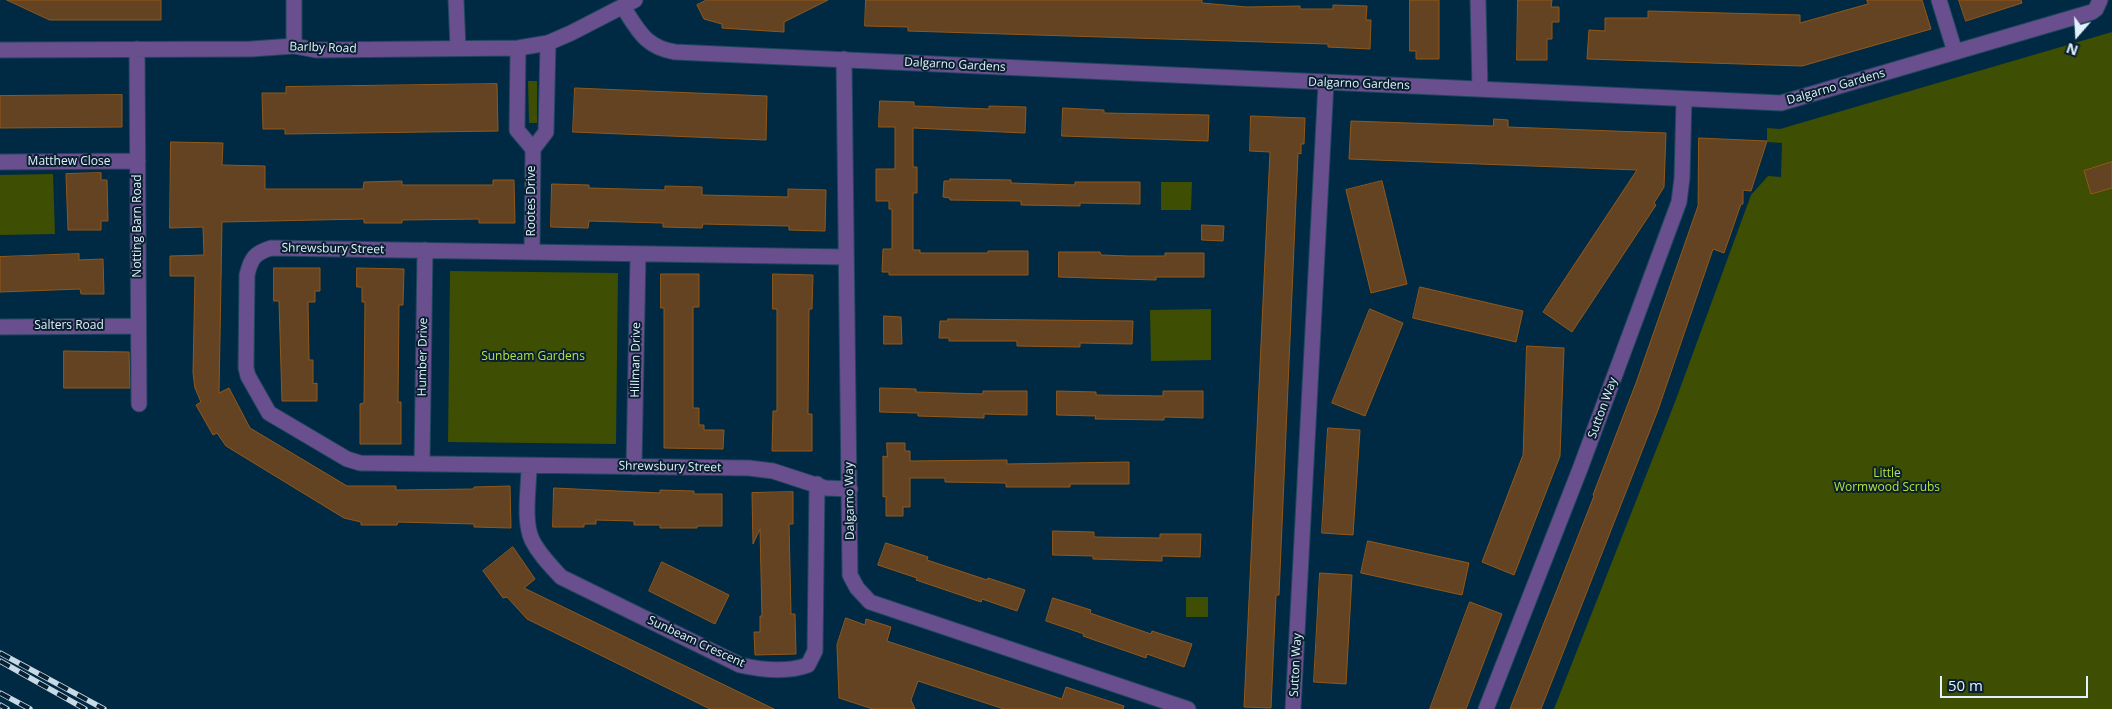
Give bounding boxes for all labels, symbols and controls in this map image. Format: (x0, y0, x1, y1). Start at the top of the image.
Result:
north arrow (2052, 10, 2102, 60)
text: N (2063, 39, 2080, 60)
street label: Barlby Road (289, 40, 357, 56)
street label: Dalgarno Gardens (904, 55, 1006, 75)
street label: Dalgarno Gardens (1785, 66, 1887, 108)
street label: Dalgarno Gardens (1308, 75, 1410, 93)
street label: Matthew Close (28, 155, 110, 169)
street label: Rootes Drive (525, 165, 539, 237)
street label: Notting Barn Road (131, 174, 145, 278)
street label: Shrewsbury Street (281, 241, 385, 257)
street label: Humber Drive (415, 317, 431, 397)
street label: Salters Road (34, 319, 104, 333)
street label: Hillman Drive (628, 322, 644, 398)
park label: Sunbeam Gardens (481, 350, 585, 364)
street label: Sutton Way (1585, 375, 1621, 441)
street label: Shrewsbury Street (618, 459, 722, 475)
street label: Dalgarno Way (842, 462, 858, 540)
park label: Little Wormwood Scrubs (1834, 467, 1940, 495)
street label: Sunbeam Crescent (645, 613, 747, 671)
street label: Sutton Way (1287, 633, 1305, 697)
scale bar (1942, 666, 2090, 698)
text: 50 m (1948, 675, 1983, 695)

